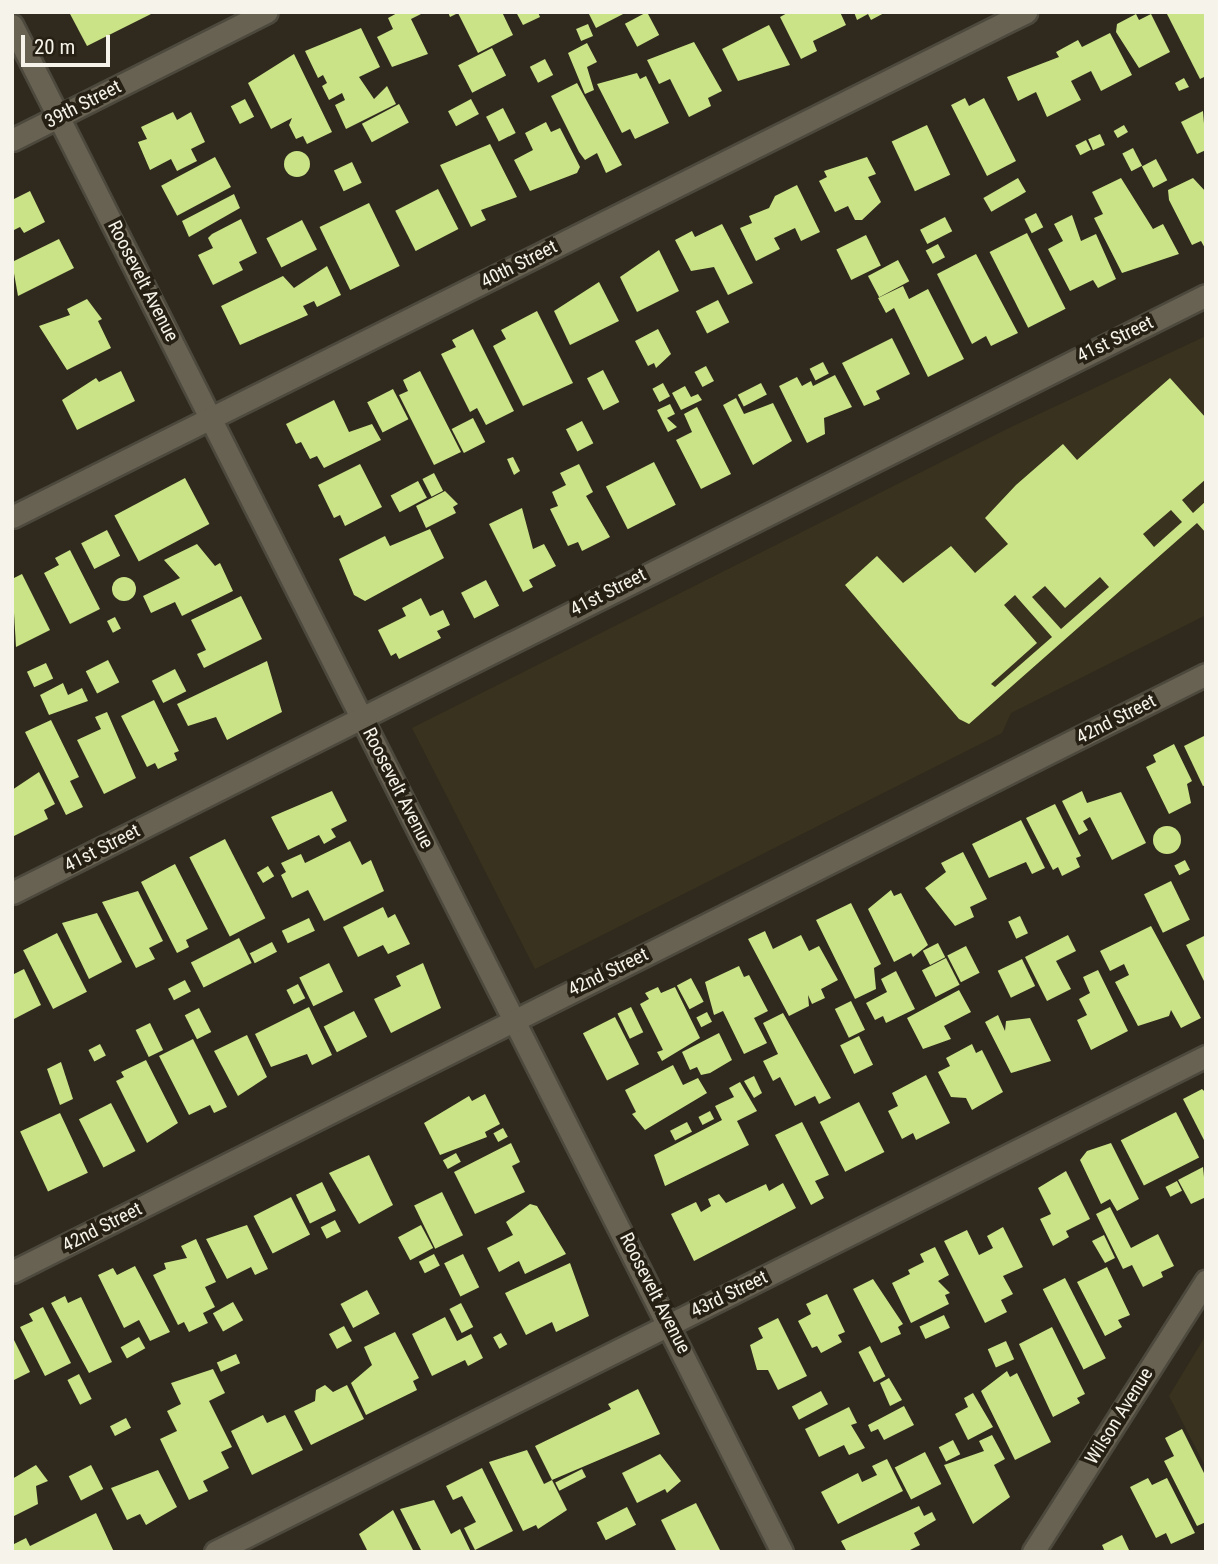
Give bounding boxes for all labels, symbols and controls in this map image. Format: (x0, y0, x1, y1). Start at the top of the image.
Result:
scale bar (24, 21, 114, 65)
text: 20 m (34, 35, 75, 59)
street label: 39th Street (41, 75, 125, 133)
street label: Roosevelt Avenue (103, 217, 183, 345)
street label: 40th Street (477, 235, 561, 293)
street label: 41st Street (1073, 311, 1157, 367)
street label: 41st Street (566, 563, 650, 621)
street label: 42nd Street (1072, 689, 1160, 749)
street label: Roosevelt Avenue (358, 724, 438, 852)
street label: 41st Street (60, 819, 144, 877)
street label: 42nd Street (564, 943, 652, 1001)
street label: 42nd Street (58, 1197, 146, 1257)
street label: Roosevelt Avenue (615, 1229, 695, 1357)
street label: 43rd Street (687, 1266, 771, 1322)
street label: Wilson Avenue (1080, 1363, 1158, 1469)

